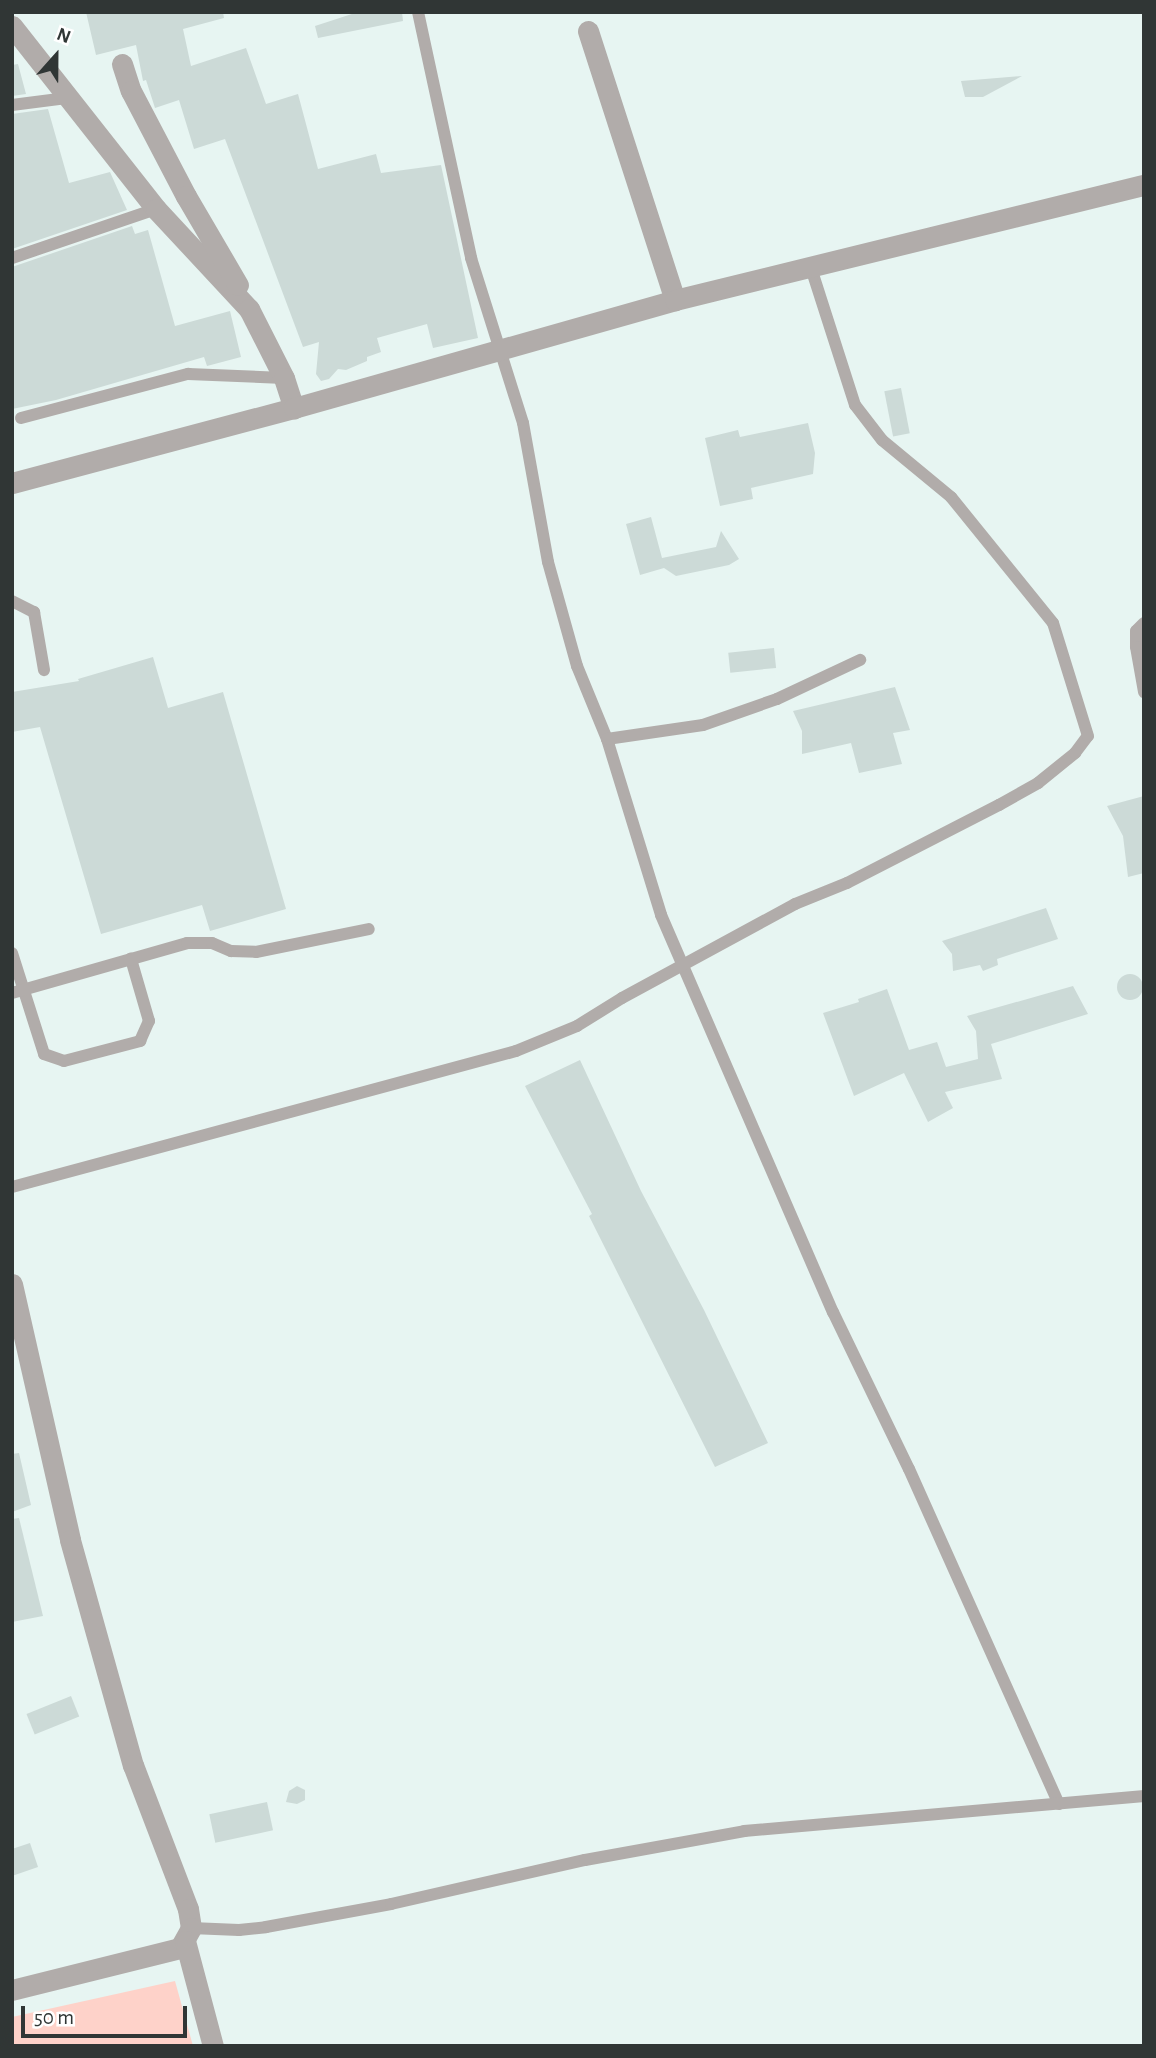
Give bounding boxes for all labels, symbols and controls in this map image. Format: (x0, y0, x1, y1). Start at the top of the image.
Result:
north arrow (21, 21, 91, 91)
text: N (54, 25, 73, 47)
scale bar (24, 1992, 191, 2036)
text: 50 m (34, 2007, 74, 2028)

